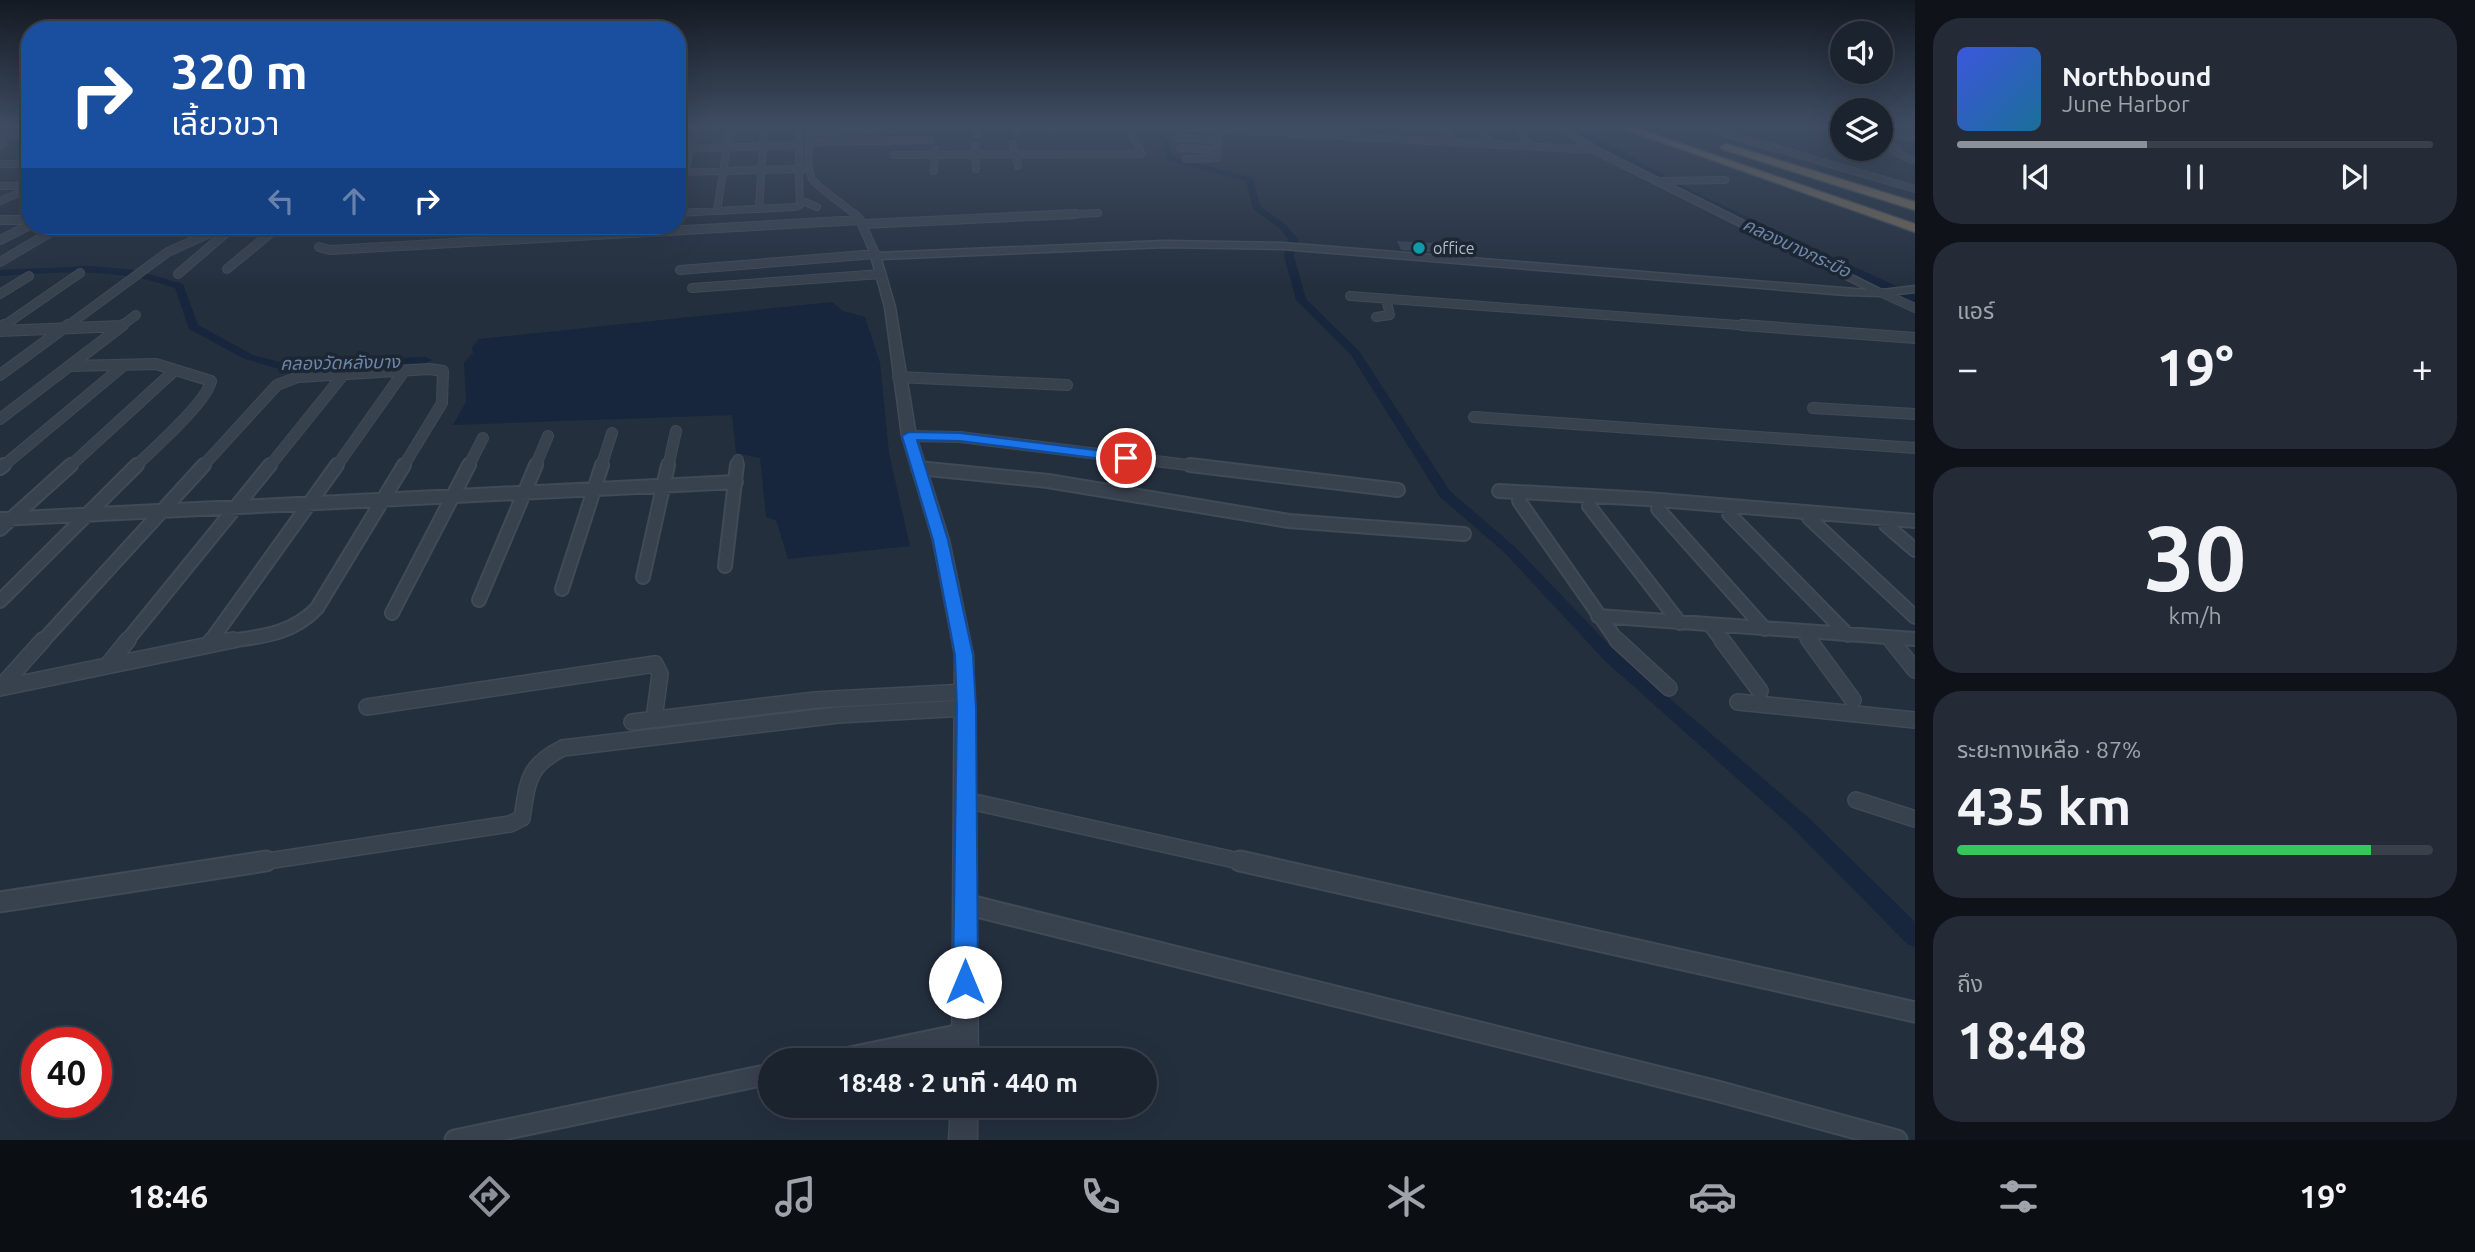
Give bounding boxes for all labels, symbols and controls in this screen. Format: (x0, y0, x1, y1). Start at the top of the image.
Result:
map controls (1830, 21, 1893, 161)
button: sound (1830, 21, 1893, 84)
text: 320 m (171, 43, 308, 98)
icon: right (56, 49, 147, 140)
text: Northbound (2062, 62, 2211, 91)
text: June Harbor (2062, 91, 2190, 116)
button: layers (1830, 98, 1893, 161)
text: เลี้ยวขวา (171, 105, 279, 141)
icon: previous (2017, 158, 2055, 196)
icon: pause (2176, 158, 2214, 196)
icon: next (2335, 158, 2373, 196)
icon: left (262, 182, 300, 220)
icon: ahead (335, 182, 373, 220)
icon: right (408, 182, 446, 220)
water label: คลองบางกระบือ (1740, 213, 1854, 281)
place label: office (1433, 239, 1475, 257)
marker: office (1411, 240, 1427, 256)
text: แอร์ (1957, 298, 1994, 323)
text: 19° (2156, 338, 2234, 396)
text: − (1957, 347, 1978, 389)
text: + (2412, 347, 2433, 389)
water label: คลองวัดหลังบาง (280, 351, 401, 373)
pin (1096, 428, 1156, 488)
icon: arrive (1107, 439, 1145, 477)
text: 30 (2144, 506, 2246, 608)
text: km/h (2168, 603, 2222, 628)
text: ระยะทางเหลือ · 87% (1957, 737, 2141, 762)
text: 435 km (1957, 777, 2131, 835)
position arrow (928, 945, 1002, 1019)
text: ถึง (1957, 971, 1983, 996)
text: 18:48 (1957, 1011, 2087, 1069)
speed limit sign: 40 (21, 1027, 112, 1118)
text: 18:48 · 2 นาที · 440 m (837, 1068, 1078, 1097)
icon: directions (465, 1172, 514, 1221)
icon: music (771, 1172, 820, 1221)
icon: phone (1076, 1172, 1125, 1221)
icon: climate (1382, 1172, 1431, 1221)
icon: car (1688, 1172, 1737, 1221)
icon: filters (1994, 1172, 2043, 1221)
text: 18:46 (128, 1178, 208, 1214)
text: 19° (2299, 1178, 2347, 1214)

